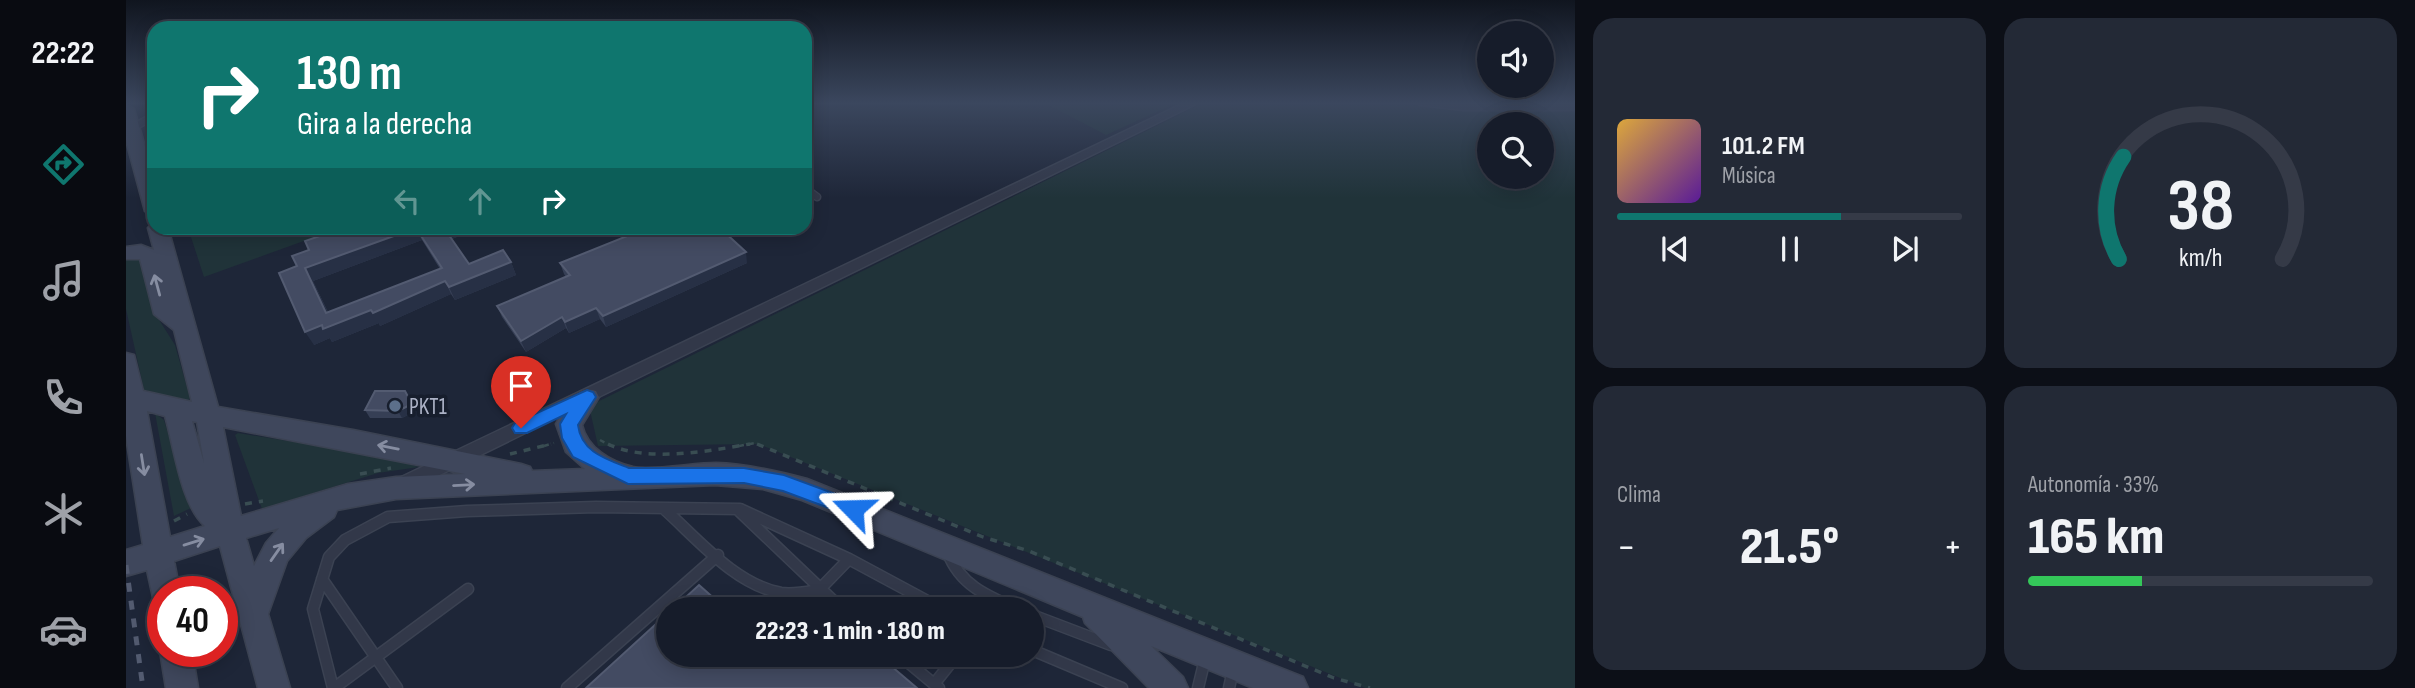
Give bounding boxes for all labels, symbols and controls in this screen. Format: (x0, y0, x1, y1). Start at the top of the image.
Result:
map controls (1477, 21, 1554, 189)
button: sound (1477, 21, 1554, 98)
text: 22:22 (31, 34, 95, 73)
text: 130 m (297, 45, 402, 104)
icon: right (182, 49, 273, 140)
text: Gira a la derecha (297, 105, 472, 144)
button: search (1477, 112, 1554, 189)
text: 101.2 FM (1722, 131, 1805, 162)
icon: directions (39, 140, 88, 189)
text: Música (1722, 162, 1776, 190)
text: 38 (2167, 164, 2234, 252)
icon: left (388, 182, 426, 220)
icon: ahead (461, 182, 499, 220)
icon: right (534, 182, 572, 220)
icon: previous (1656, 230, 1694, 268)
icon: pause (1771, 230, 1809, 268)
icon: next (1886, 230, 1924, 268)
text: km/h (2179, 243, 2222, 274)
icon: music (39, 256, 88, 305)
one-way arrow (149, 274, 162, 296)
pin (491, 356, 551, 428)
icon: arrive (502, 367, 540, 405)
icon: phone (39, 373, 88, 422)
place label: PKT1 (409, 393, 447, 421)
marker: PKT1 (387, 398, 403, 414)
one-way arrow (377, 439, 400, 453)
one-way arrow (137, 453, 150, 475)
text: Autonomía · 33% (2028, 471, 2159, 499)
position arrow (816, 472, 890, 546)
one-way arrow (452, 479, 475, 492)
text: Clima (1617, 481, 1661, 509)
icon: climate (39, 489, 88, 538)
text: 165 km (2028, 506, 2164, 569)
text: 21.5° (1740, 516, 1839, 579)
text: − (1617, 525, 1636, 570)
text: + (1943, 525, 1962, 570)
one-way arrow (183, 534, 205, 547)
one-way arrow (270, 543, 284, 562)
speed limit sign: 40 (147, 576, 238, 667)
icon: car (39, 605, 88, 654)
text: 22:23 · 1 min · 180 m (755, 616, 945, 647)

